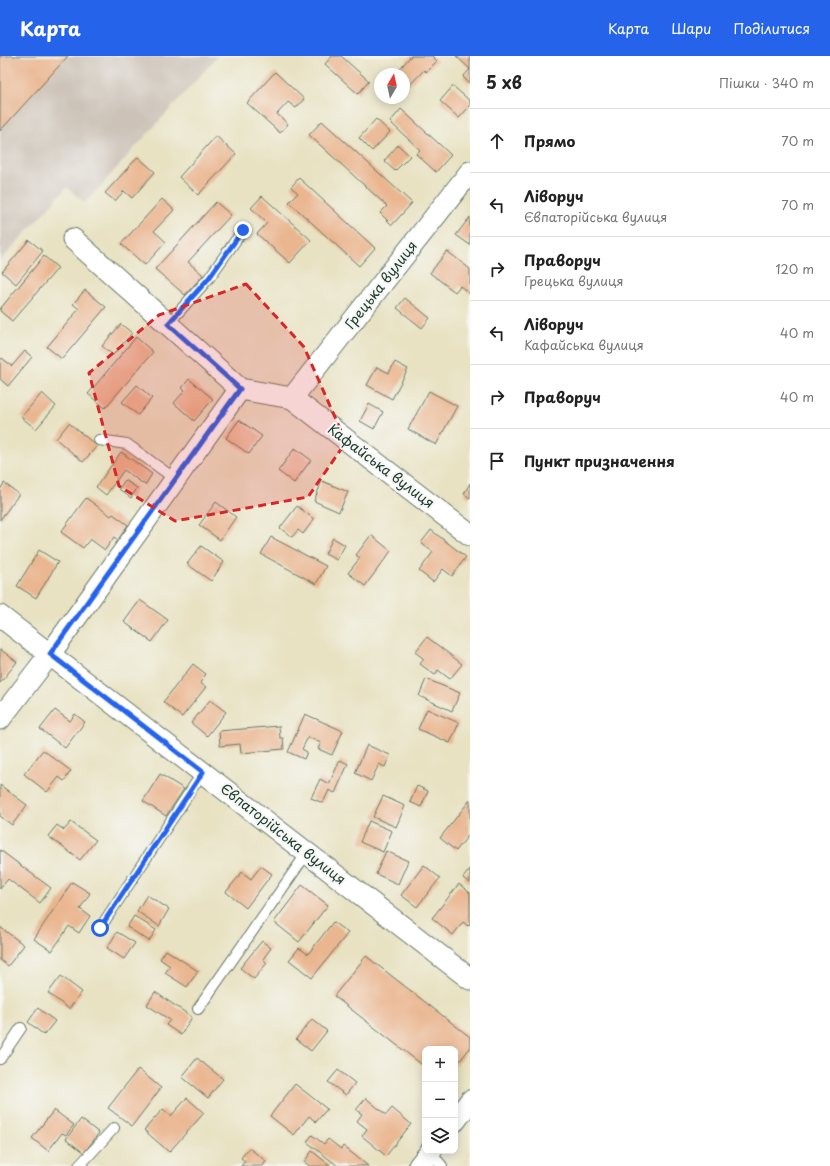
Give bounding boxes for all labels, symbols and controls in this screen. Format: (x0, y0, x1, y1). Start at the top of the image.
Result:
text: Карта (20, 14, 81, 42)
text: Карта (608, 18, 649, 39)
text: Шари (671, 18, 711, 39)
text: Поділитися (733, 18, 810, 39)
north arrow (374, 68, 410, 104)
text: 5 хв (486, 69, 522, 95)
text: Пішки · 340 m (719, 73, 814, 92)
text: Прямо (524, 129, 575, 152)
icon: ahead (486, 130, 508, 152)
text: 70 m (781, 131, 814, 150)
text: Ліворуч (524, 184, 584, 207)
icon: left (486, 194, 508, 216)
text: 70 m (781, 195, 814, 214)
text: Євпаторійська вулиця (524, 207, 667, 226)
route end (234, 221, 252, 239)
street label: Грецька вулиця (339, 236, 422, 333)
text: Праворуч (524, 248, 601, 271)
icon: right (486, 258, 508, 280)
text: 120 m (775, 259, 814, 278)
text: Грецька вулиця (524, 271, 624, 290)
text: Ліворуч (524, 312, 584, 335)
icon: left (486, 322, 508, 344)
text: 40 m (780, 323, 814, 342)
text: Кафайська вулиця (524, 335, 644, 354)
text: Праворуч (524, 385, 601, 408)
icon: right (486, 386, 508, 408)
text: 40 m (780, 387, 814, 406)
street label: Кафайська вулиця (323, 418, 439, 513)
text: Пункт призначення (524, 449, 675, 472)
icon: arrive (486, 450, 508, 472)
street label: Євпаторійська вулиця (216, 778, 351, 889)
route start (91, 919, 109, 937)
map controls (422, 1046, 458, 1154)
button: + (422, 1046, 458, 1082)
button: − (422, 1082, 458, 1118)
button: layers (422, 1118, 458, 1154)

